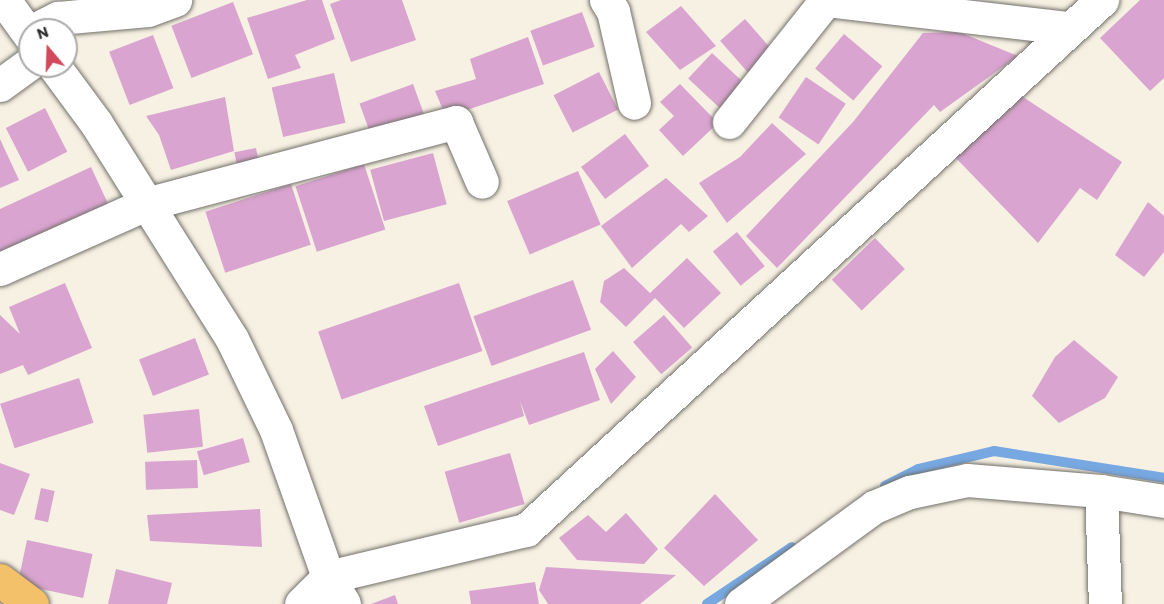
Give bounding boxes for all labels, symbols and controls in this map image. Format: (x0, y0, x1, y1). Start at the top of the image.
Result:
north arrow (18, 18, 78, 78)
text: N (34, 22, 51, 43)

